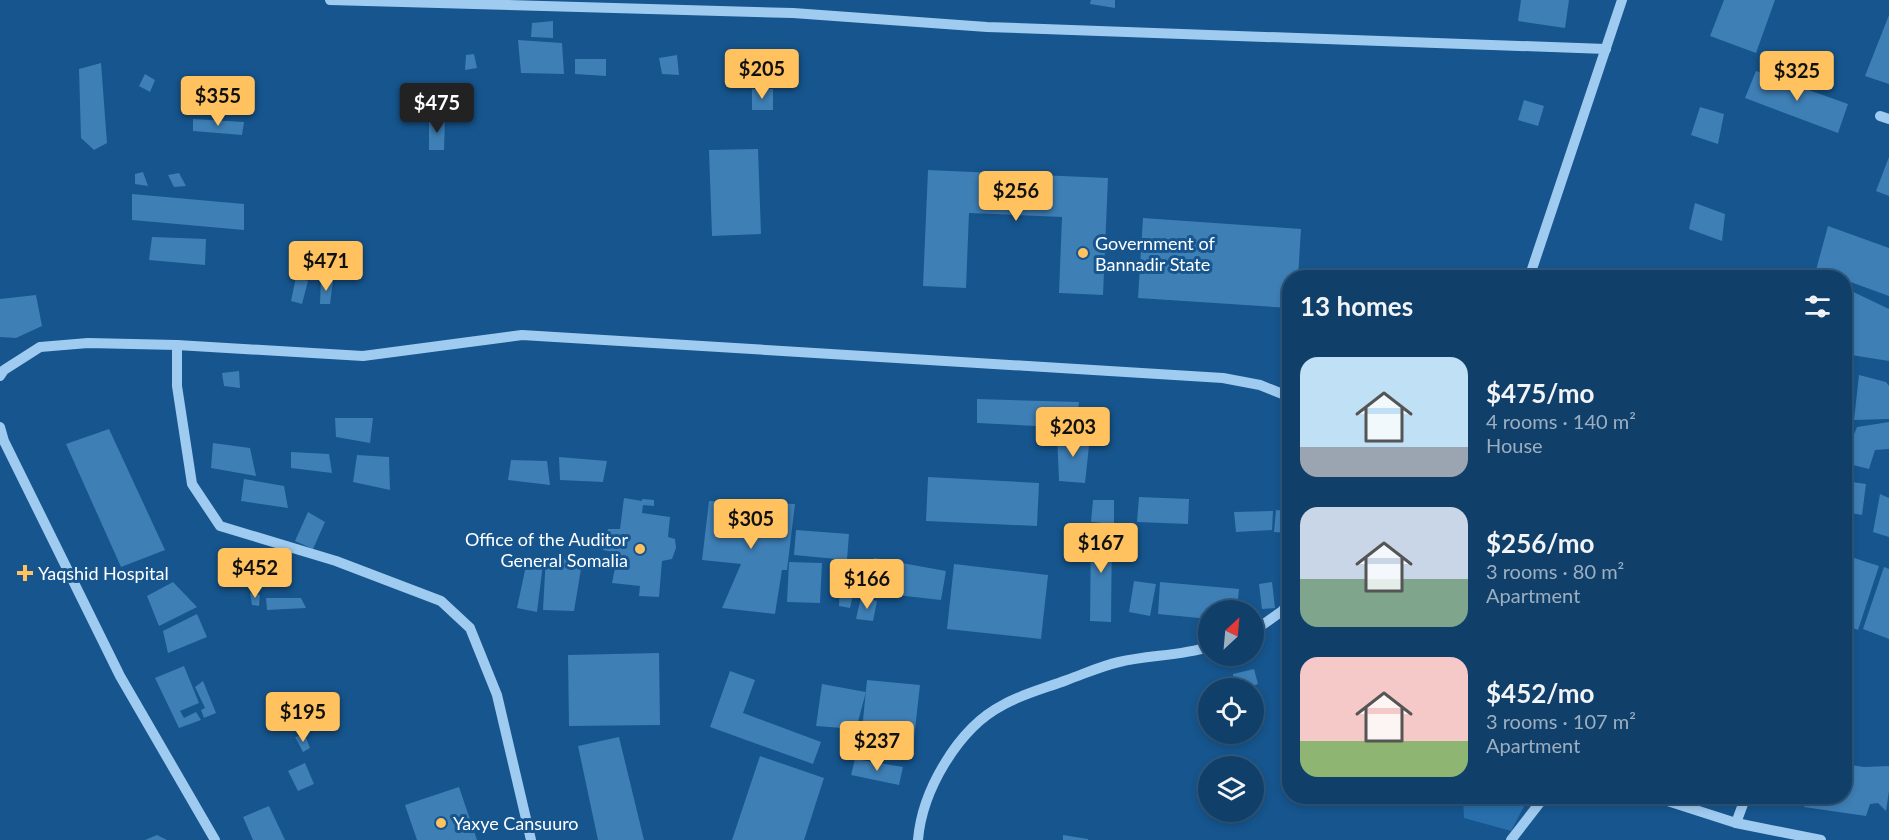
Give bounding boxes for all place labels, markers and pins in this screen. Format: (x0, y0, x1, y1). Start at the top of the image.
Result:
pin: $205 (726, 49, 798, 100)
pin: $325 (1761, 51, 1833, 102)
pin: $355 (182, 76, 254, 127)
pin: $475 (401, 83, 473, 134)
pin: $256 (980, 171, 1052, 222)
place label: Government of Bannadir State (1095, 232, 1215, 275)
pin: $471 (290, 241, 362, 292)
marker: Government of Bannadir State (1076, 246, 1090, 260)
pin: $203 (1037, 407, 1109, 458)
pin: $305 (715, 499, 787, 550)
pin: $167 (1065, 523, 1137, 574)
place label: Office of the Auditor General Somalia (465, 528, 628, 571)
marker: Office of the Auditor General Somalia (633, 542, 647, 556)
pin: $452 (219, 548, 291, 599)
pin: $166 (831, 559, 903, 610)
place label: Yaqshid Hospital (38, 562, 169, 584)
marker: Yaqshid Hospital (16, 564, 34, 582)
pin: $195 (267, 692, 339, 743)
pin: $237 (841, 721, 913, 772)
place label: Yaxye Cansuuro (453, 812, 579, 834)
marker: Yaxye Cansuuro (434, 816, 448, 830)

